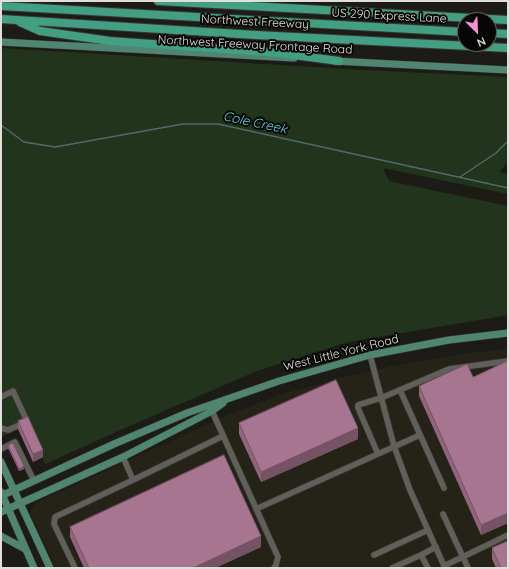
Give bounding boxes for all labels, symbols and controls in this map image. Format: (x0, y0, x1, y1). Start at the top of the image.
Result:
street label: US 290 Express Lane (331, 6, 447, 26)
street label: Northwest Freeway (201, 12, 309, 32)
north arrow (457, 12, 497, 52)
street label: Northwest Freeway Frontage Road (157, 33, 353, 57)
text: N (475, 34, 488, 50)
water label: Cole Creek (222, 109, 288, 137)
street label: West Little York Road (282, 332, 400, 374)

